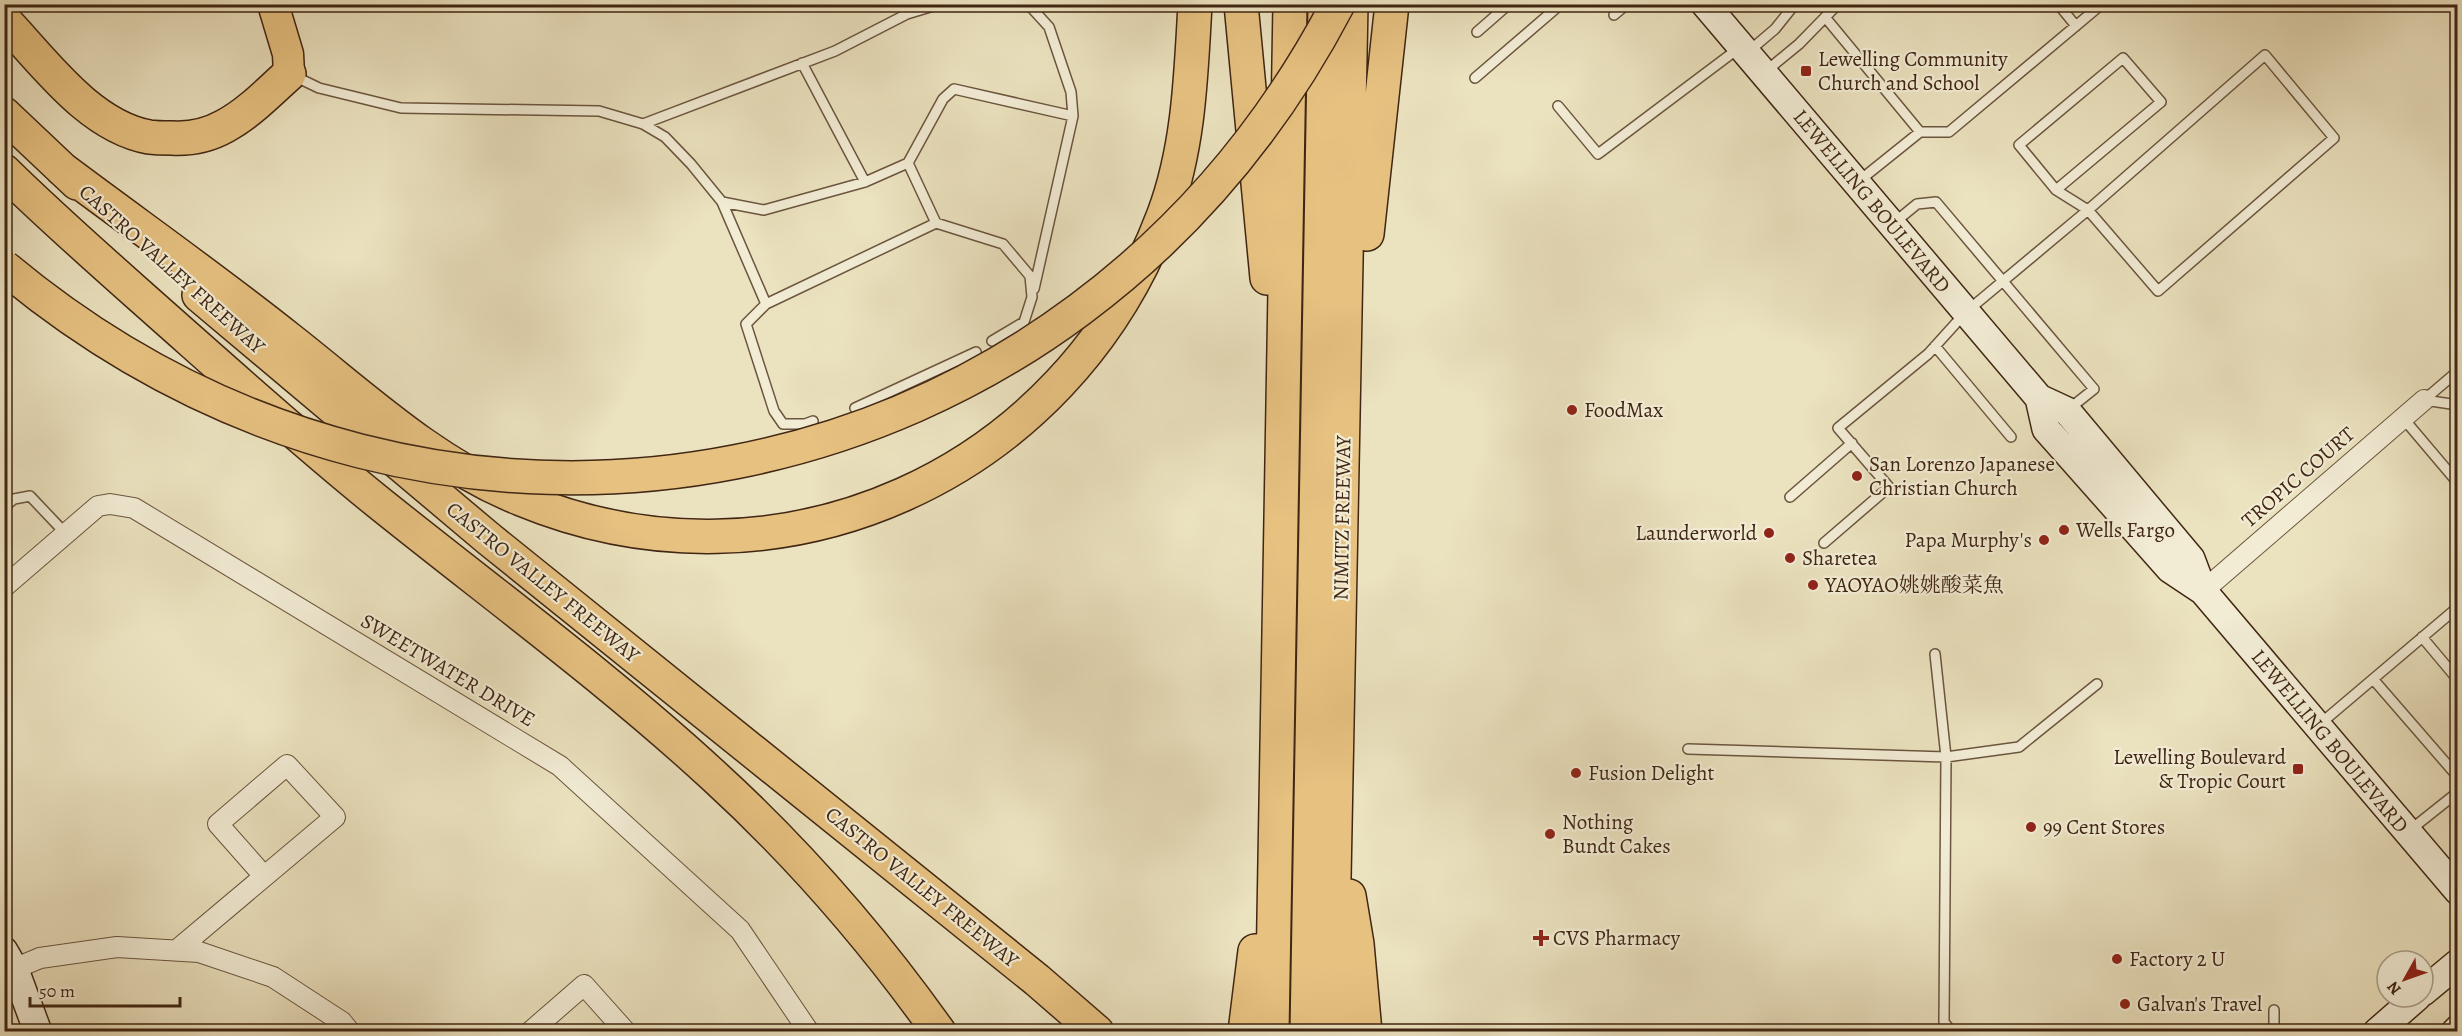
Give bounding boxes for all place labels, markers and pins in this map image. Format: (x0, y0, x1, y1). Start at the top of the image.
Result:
place label: Lewelling Community Church and School (1818, 45, 2008, 97)
marker: Lewelling Community Church and School (1799, 64, 1813, 78)
place label: FoodMax (1584, 396, 1663, 424)
marker: FoodMax (1565, 403, 1579, 417)
place label: San Lorenzo Japanese Christian Church (1869, 450, 2055, 502)
marker: San Lorenzo Japanese Christian Church (1850, 469, 1864, 483)
place label: Wells Fargo (2075, 516, 2175, 544)
place label: Launderworld (1635, 519, 1758, 547)
marker: Wells Fargo (2057, 523, 2071, 537)
marker: Launderworld (1762, 526, 1776, 540)
place label: Papa Murphy's (1905, 526, 2032, 554)
marker: Papa Murphy's (2037, 533, 2051, 547)
place label: Sharetea (1802, 544, 1877, 572)
marker: Sharetea (1783, 551, 1797, 565)
place label: YAOYAO姚姚酸菜魚 (1824, 571, 2004, 599)
marker: YAOYAO姚姚酸菜魚 (1806, 578, 1820, 592)
place label: Lewelling Boulevard & Tropic Court (2113, 743, 2287, 795)
place label: Fusion Delight (1588, 759, 1715, 787)
marker: Lewelling Boulevard & Tropic Court (2291, 762, 2305, 776)
marker: Fusion Delight (1569, 766, 1583, 780)
place label: Nothing Bundt Cakes (1562, 808, 1671, 860)
place label: 99 Cent Stores (2043, 813, 2165, 841)
marker: 99 Cent Stores (2024, 820, 2038, 834)
marker: Nothing Bundt Cakes (1543, 827, 1557, 841)
place label: CVS Pharmacy (1553, 924, 1681, 952)
marker: CVS Pharmacy (1534, 931, 1548, 945)
place label: Factory 2 U (2129, 945, 2225, 973)
marker: Factory 2 U (2110, 952, 2124, 966)
place label: Galvan's Travel (2137, 990, 2262, 1018)
marker: Galvan's Travel (2118, 997, 2132, 1011)

